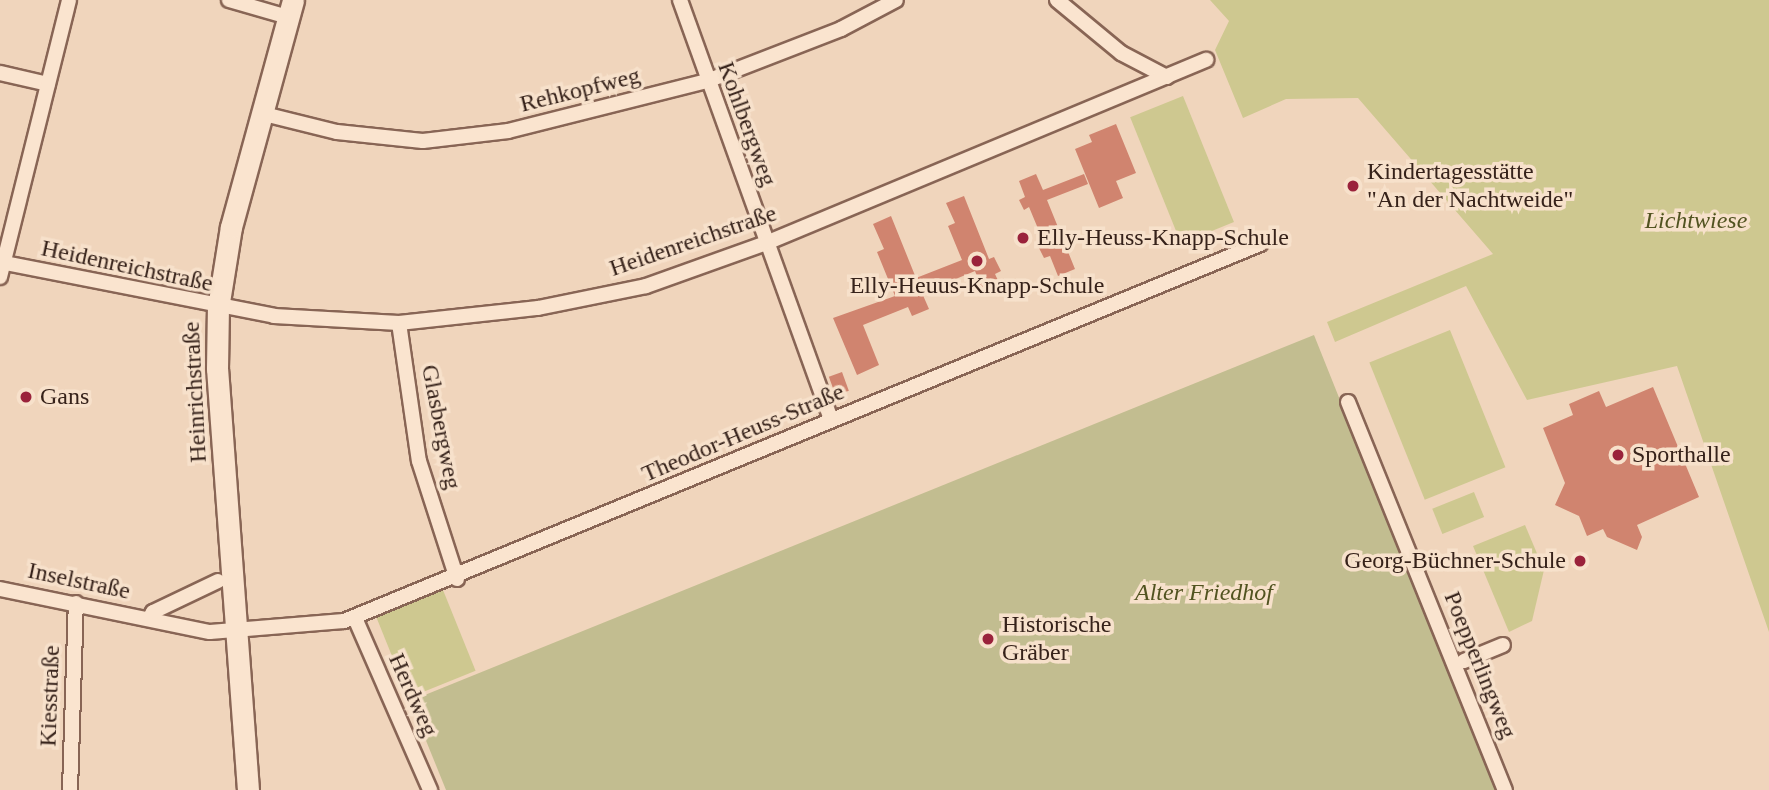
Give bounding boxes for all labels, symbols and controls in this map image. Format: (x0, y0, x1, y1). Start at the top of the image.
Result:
street label: Kohlbergweg (711, 58, 783, 190)
street label: Rehkopfweg (517, 61, 643, 119)
place label: Kindertagesstätte "An der Nachtweide" (1367, 158, 1573, 214)
marker: Kindertagesstätte "An der Nachtweide" (1345, 178, 1361, 194)
street label: Heidenreichstraße (606, 199, 780, 283)
park label: Lichtwiese (1645, 207, 1747, 235)
place label: Elly-Heuss-Knapp-Schule (1037, 224, 1289, 252)
marker: Elly-Heuss-Knapp-Schule (1015, 230, 1031, 246)
street label: Heidenreichstraße (39, 234, 215, 298)
marker: Elly-Heuus-Knapp-Schule (969, 253, 985, 269)
place label: Elly-Heuus-Knapp-Schule (850, 272, 1104, 300)
street label: Heinrichstraße (177, 321, 213, 463)
street label: Glasbergweg (415, 362, 467, 492)
street label: Theodor-Heuss-Straße (638, 377, 848, 489)
place label: Gans (40, 383, 89, 411)
marker: Gans (18, 389, 34, 405)
place label: Sporthalle (1632, 441, 1731, 469)
marker: Sporthalle (1610, 447, 1626, 463)
place label: Georg-Büchner-Schule (1344, 547, 1566, 575)
marker: Georg-Büchner-Schule (1572, 553, 1588, 569)
street label: Inselstraße (25, 556, 133, 606)
park label: Alter Friedhof (1135, 579, 1273, 607)
street label: Poepperlingweg (1437, 587, 1523, 743)
place label: Historische Gräber (1002, 611, 1111, 667)
marker: Historische Gräber (980, 631, 996, 647)
street label: Kiesstraße (34, 645, 66, 747)
street label: Herdweg (382, 649, 444, 741)

